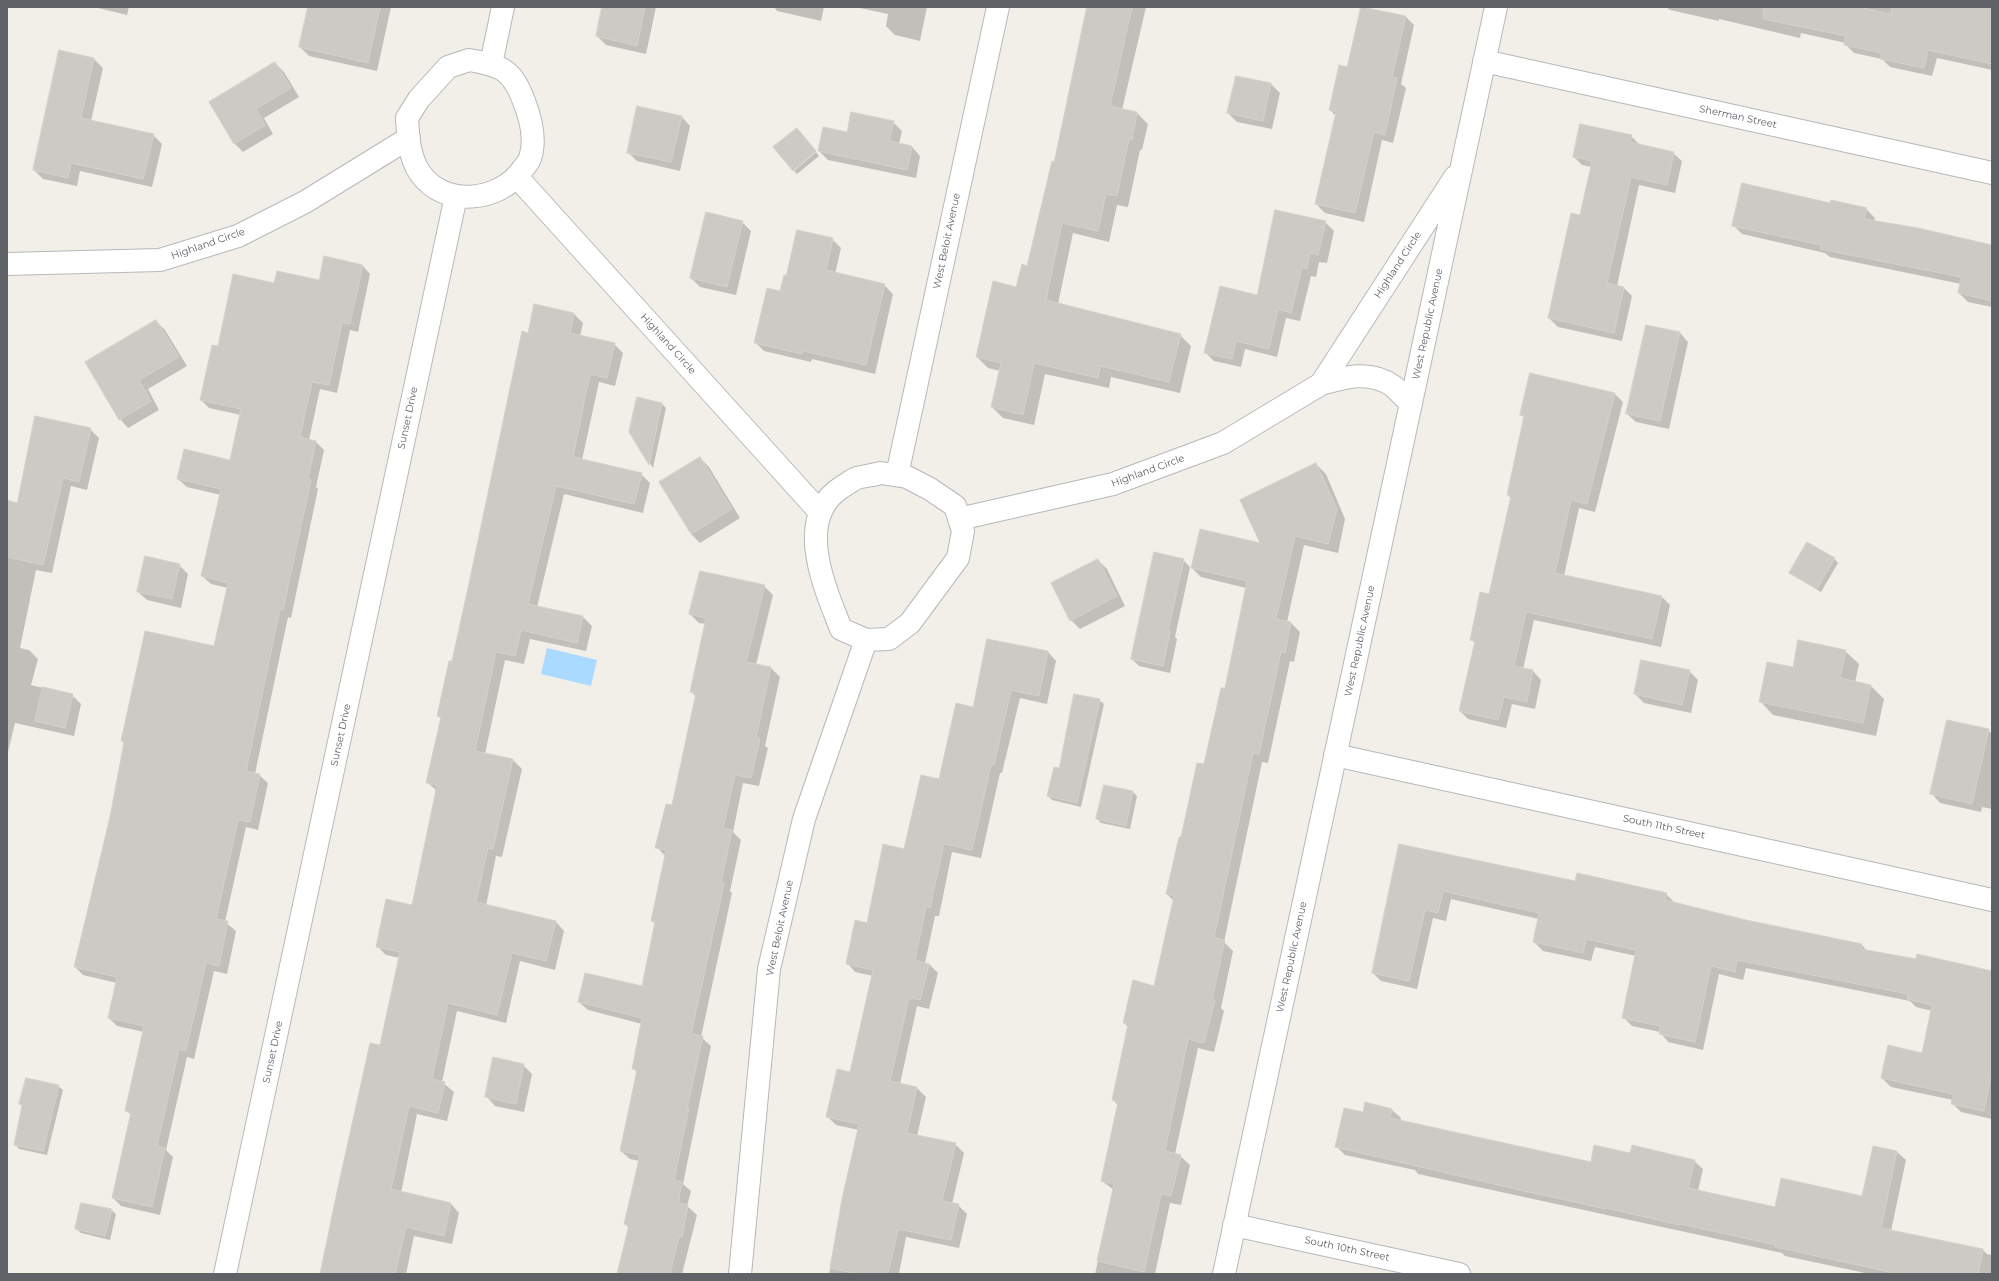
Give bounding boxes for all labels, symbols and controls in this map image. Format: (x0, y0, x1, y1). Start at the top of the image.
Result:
street label: Sherman Street (1698, 103, 1778, 131)
street label: West Beloit Avenue (931, 192, 963, 290)
street label: Highland Circle (170, 226, 246, 262)
street label: Highland Circle (1372, 229, 1424, 301)
street label: West Republic Avenue (1410, 267, 1446, 381)
street label: Highland Circle (638, 311, 698, 377)
street label: Sunset Drive (396, 386, 420, 450)
street label: Highland Circle (1110, 452, 1186, 490)
street label: West Republic Avenue (1342, 584, 1378, 698)
street label: Sunset Drive (329, 703, 353, 767)
street label: South 11th Street (1622, 812, 1706, 842)
street label: West Beloit Avenue (764, 879, 796, 977)
street label: West Republic Avenue (1274, 900, 1310, 1014)
street label: Sunset Drive (261, 1020, 285, 1084)
street label: South 10th Street (1303, 1234, 1391, 1264)

